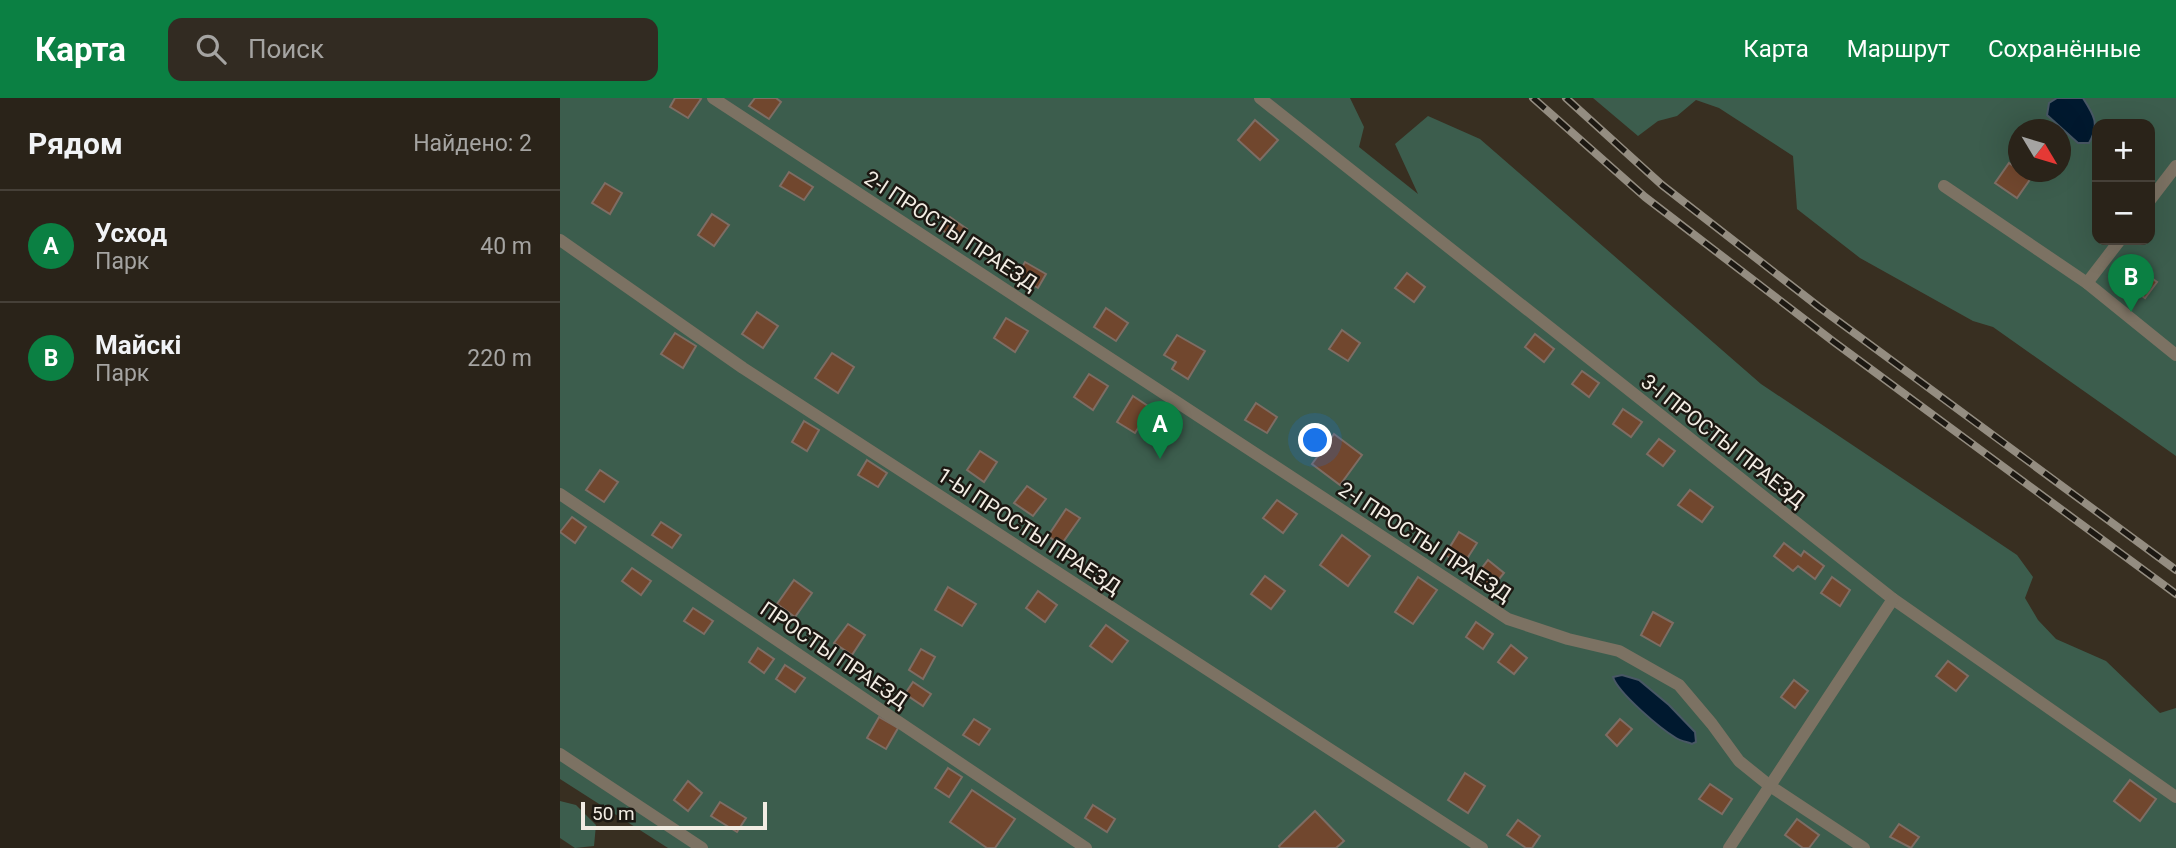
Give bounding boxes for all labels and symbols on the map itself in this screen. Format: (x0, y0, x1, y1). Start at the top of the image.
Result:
north arrow (2008, 119, 2071, 182)
street label: 2-І ПРОСТЫ ПРАЕЗД (860, 166, 1042, 296)
pin: B (2108, 254, 2154, 312)
street label: 3-І ПРОСТЫ ПРАЕЗД (1636, 370, 1810, 513)
pin: A (1137, 401, 1183, 459)
your location (1298, 423, 1332, 457)
street label: 1-Ы ПРОСТЫ ПРАЕЗД (933, 463, 1125, 599)
street label: 2-І ПРОСТЫ ПРАЕЗД (1334, 477, 1516, 607)
street label: ПРОСТЫ ПРАЕЗД (756, 597, 912, 713)
scale bar (581, 799, 766, 831)

